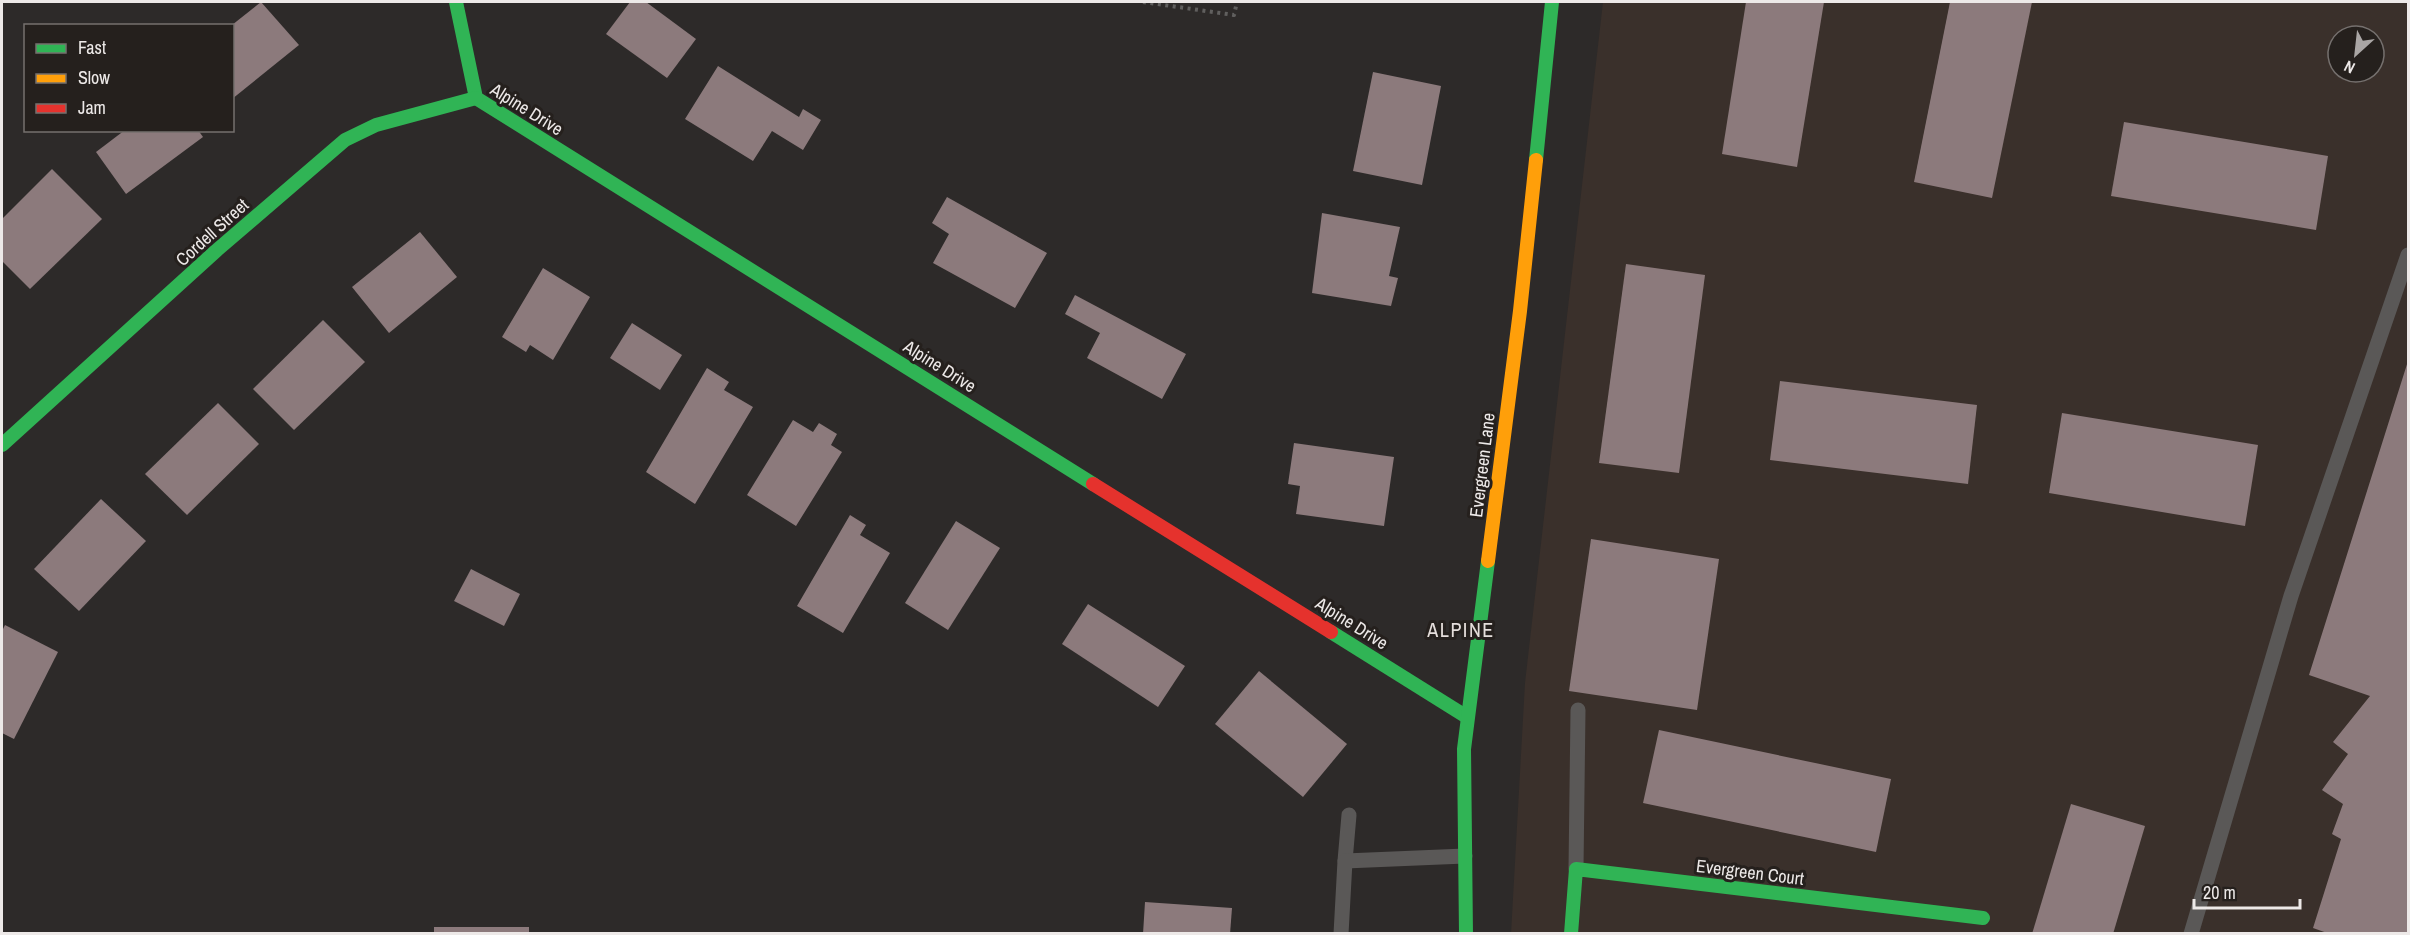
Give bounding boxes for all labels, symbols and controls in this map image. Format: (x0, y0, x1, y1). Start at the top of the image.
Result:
legend (24, 24, 234, 132)
north arrow (2326, 24, 2386, 84)
text: Fast (78, 35, 106, 60)
text: N (2340, 55, 2358, 79)
text: Slow (78, 65, 110, 90)
street label: Alpine Drive (485, 76, 568, 141)
text: Jam (78, 95, 106, 120)
street label: Cordell Street (170, 193, 254, 271)
street label: Alpine Drive (898, 333, 981, 398)
street label: Evergreen Lane (1463, 411, 1501, 519)
street label: Alpine Drive (1310, 590, 1393, 655)
district label: ALPINE (1426, 616, 1495, 643)
street label: Evergreen Court (1695, 853, 1805, 891)
scale bar (2194, 872, 2300, 910)
text: 20 m (2203, 880, 2236, 905)

